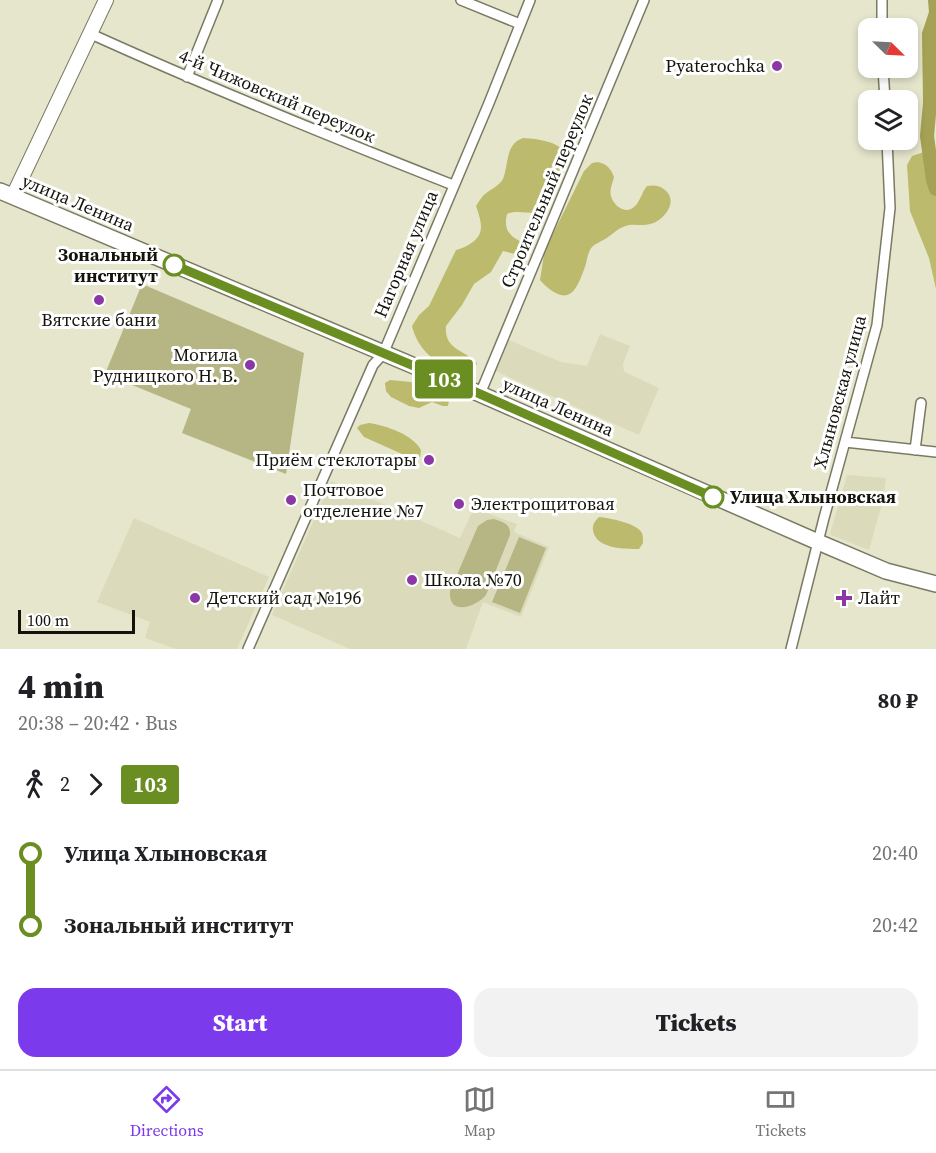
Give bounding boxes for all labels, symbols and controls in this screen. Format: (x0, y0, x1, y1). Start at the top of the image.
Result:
north arrow (858, 18, 918, 78)
map controls (858, 18, 918, 150)
street label: 4-й Чижовский переулок (175, 43, 379, 148)
place label: Pyaterochka (665, 53, 766, 78)
marker: Pyaterochka (770, 59, 784, 73)
street label: Строительный переулок (494, 90, 599, 292)
button: layers (858, 90, 918, 150)
street label: улица Ленина (18, 168, 139, 238)
street label: Нагорная улица (367, 186, 444, 321)
place label: Зональный институт (58, 242, 158, 288)
marker: Зональный институт (163, 254, 185, 276)
marker: Вятские бани (92, 293, 106, 307)
place label: Вятские бани (41, 307, 157, 332)
street label: Хлыновская улица (807, 312, 872, 471)
place label: Могила Рудницкого Н. В. (93, 342, 239, 388)
marker: Могила Рудницкого Н. В. (243, 358, 257, 372)
line badge: 103 (410, 360, 478, 398)
text: 103 (427, 365, 461, 394)
street label: улица Ленина (498, 371, 619, 443)
place label: Приём стеклотары (255, 447, 417, 472)
marker: Приём стеклотары (422, 453, 436, 467)
place label: Почтовое отделение №7 (303, 477, 424, 523)
place label: Улица Хлыновская (730, 484, 896, 509)
marker: Улица Хлыновская (702, 486, 724, 508)
place label: Электрощитовая (471, 491, 615, 516)
marker: Почтовое отделение №7 (284, 493, 298, 507)
marker: Электрощитовая (452, 497, 466, 511)
place label: Школа №70 (424, 567, 522, 592)
marker: Школа №70 (405, 573, 419, 587)
place label: Детский сад №196 (207, 585, 362, 610)
place label: Лайт (858, 585, 901, 610)
marker: Лайт (835, 589, 853, 607)
marker: Детский сад №196 (188, 591, 202, 605)
scale bar (18, 607, 135, 634)
text: 100 m (27, 609, 69, 631)
text: 4 min (18, 664, 104, 709)
text: 80 ₽ (878, 685, 918, 715)
text: 20:38 – 20:42 · Bus (18, 709, 177, 737)
icon: walk (18, 768, 51, 801)
icon: forward (79, 768, 112, 801)
text: 2 (60, 770, 70, 798)
text: 103 (133, 770, 167, 799)
text: Улица Хлыновская (64, 838, 267, 868)
text: 20:40 (872, 839, 918, 867)
text: Зональный институт (64, 910, 294, 940)
text: 20:42 (872, 911, 918, 939)
button: Start (18, 988, 462, 1057)
button: Tickets (474, 988, 918, 1057)
tab: Directions (130, 1083, 204, 1141)
tab: Map (463, 1083, 496, 1141)
tab: Tickets (756, 1083, 806, 1141)

